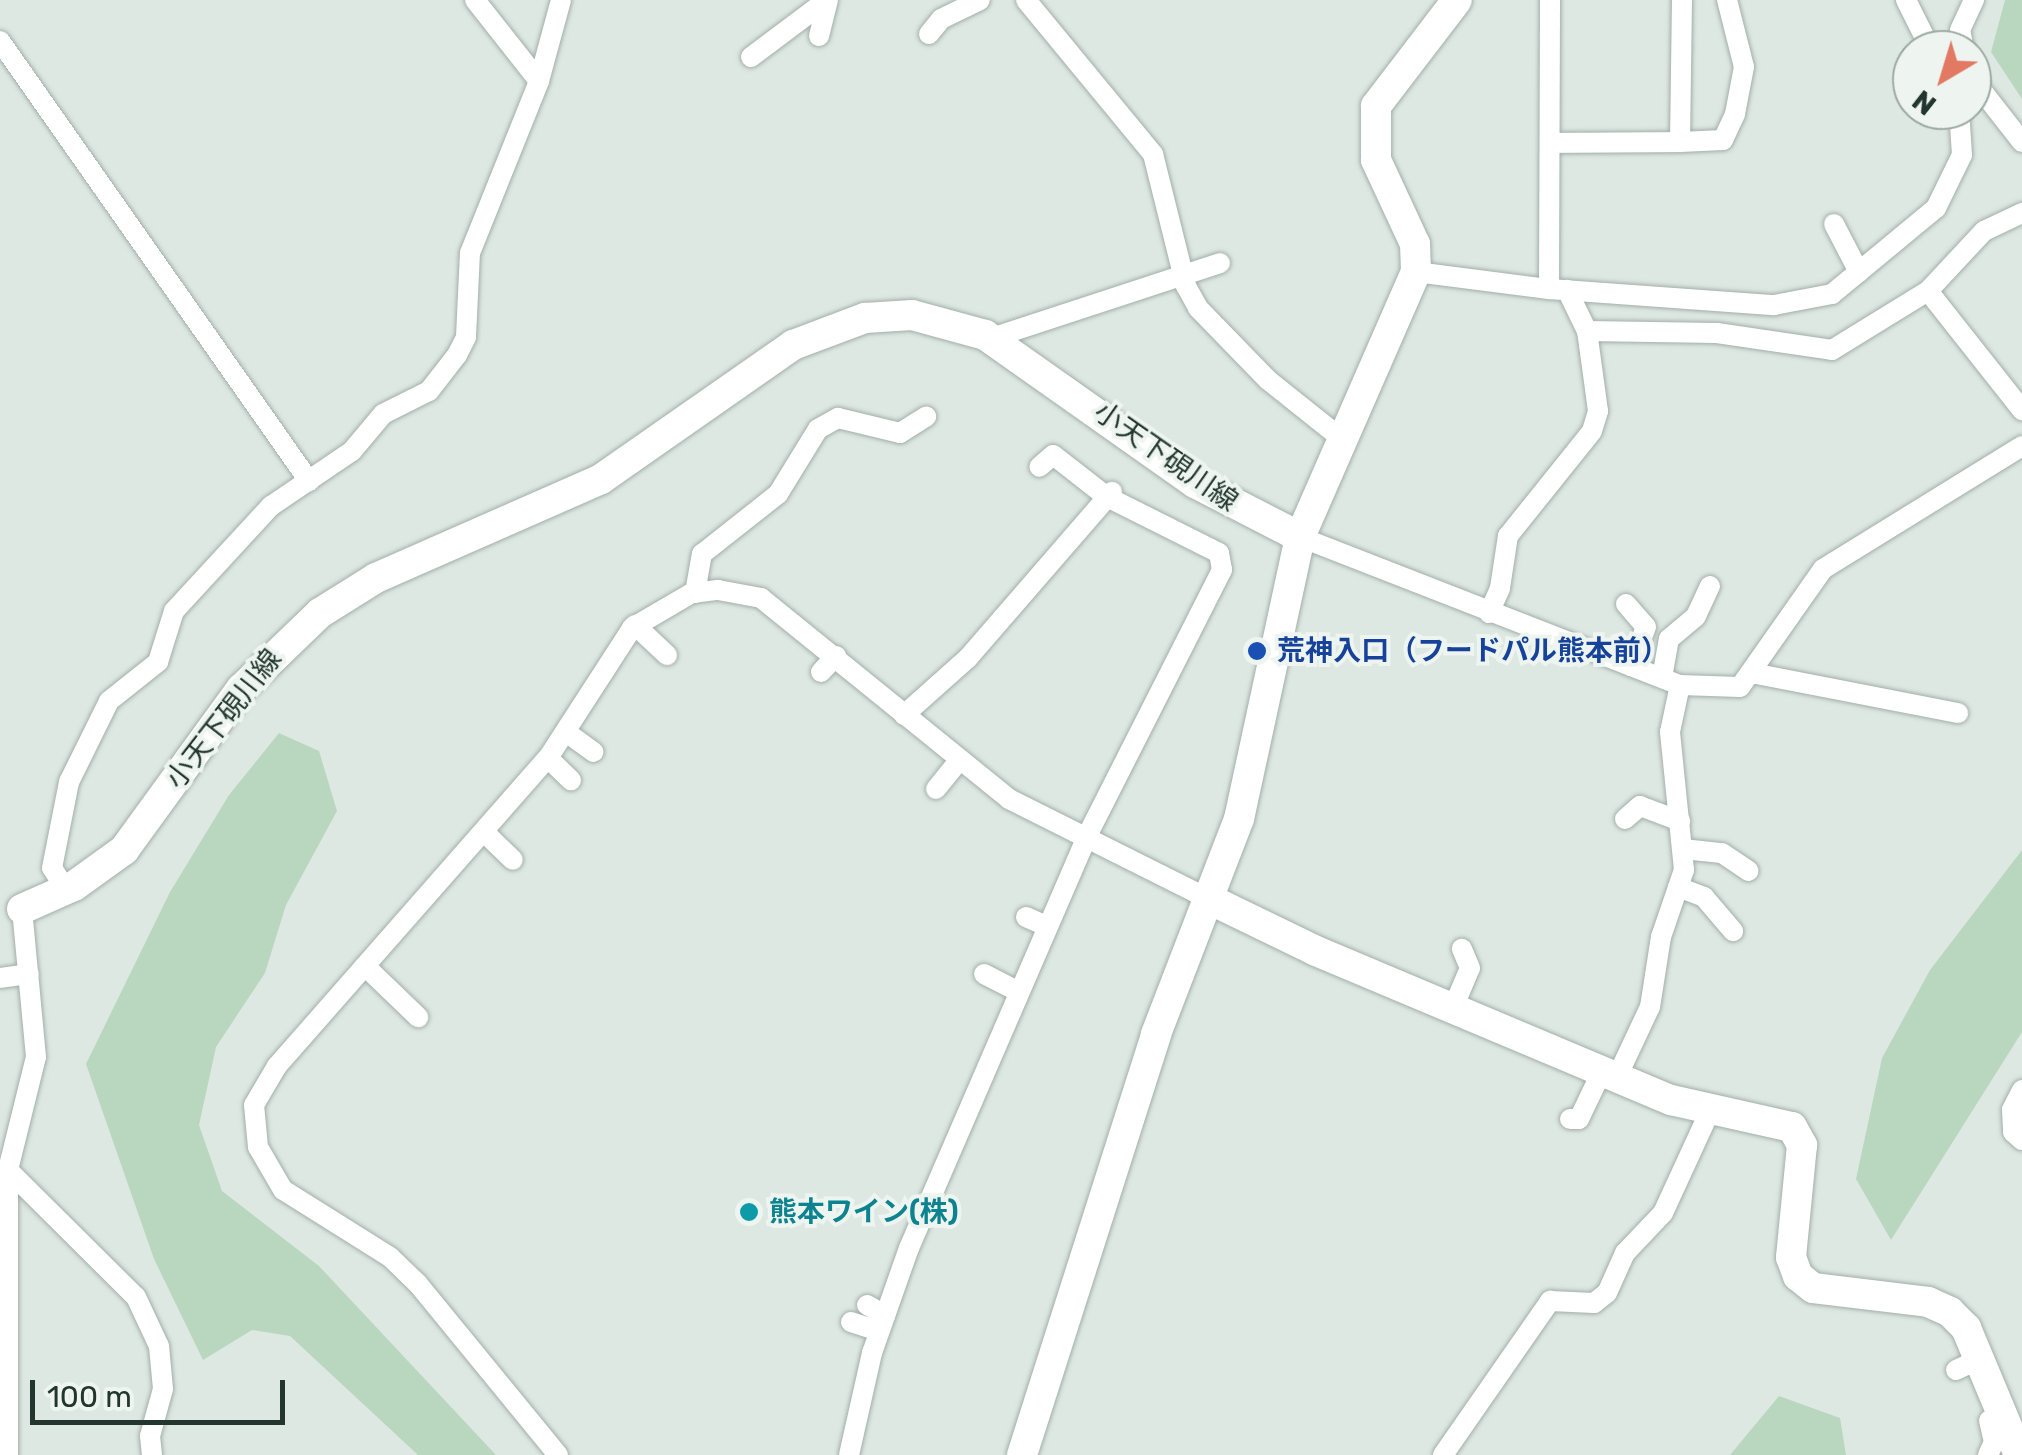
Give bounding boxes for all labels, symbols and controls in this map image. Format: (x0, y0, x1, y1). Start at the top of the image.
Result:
north arrow (1892, 30, 1992, 130)
text: N (1906, 83, 1943, 122)
street label: 小天下硯川線 (1088, 395, 1244, 519)
place label: 荒神入口（フードパル熊本前） (1277, 634, 1669, 668)
marker: 荒神入口（フードパル熊本前） (1246, 640, 1268, 662)
street label: 小天下硯川線 (159, 642, 289, 796)
place label: 熊本ワイン(株) (769, 1195, 959, 1229)
marker: 熊本ワイン(株) (738, 1201, 760, 1223)
scale bar (35, 1360, 290, 1422)
text: 100 m (47, 1379, 132, 1415)

